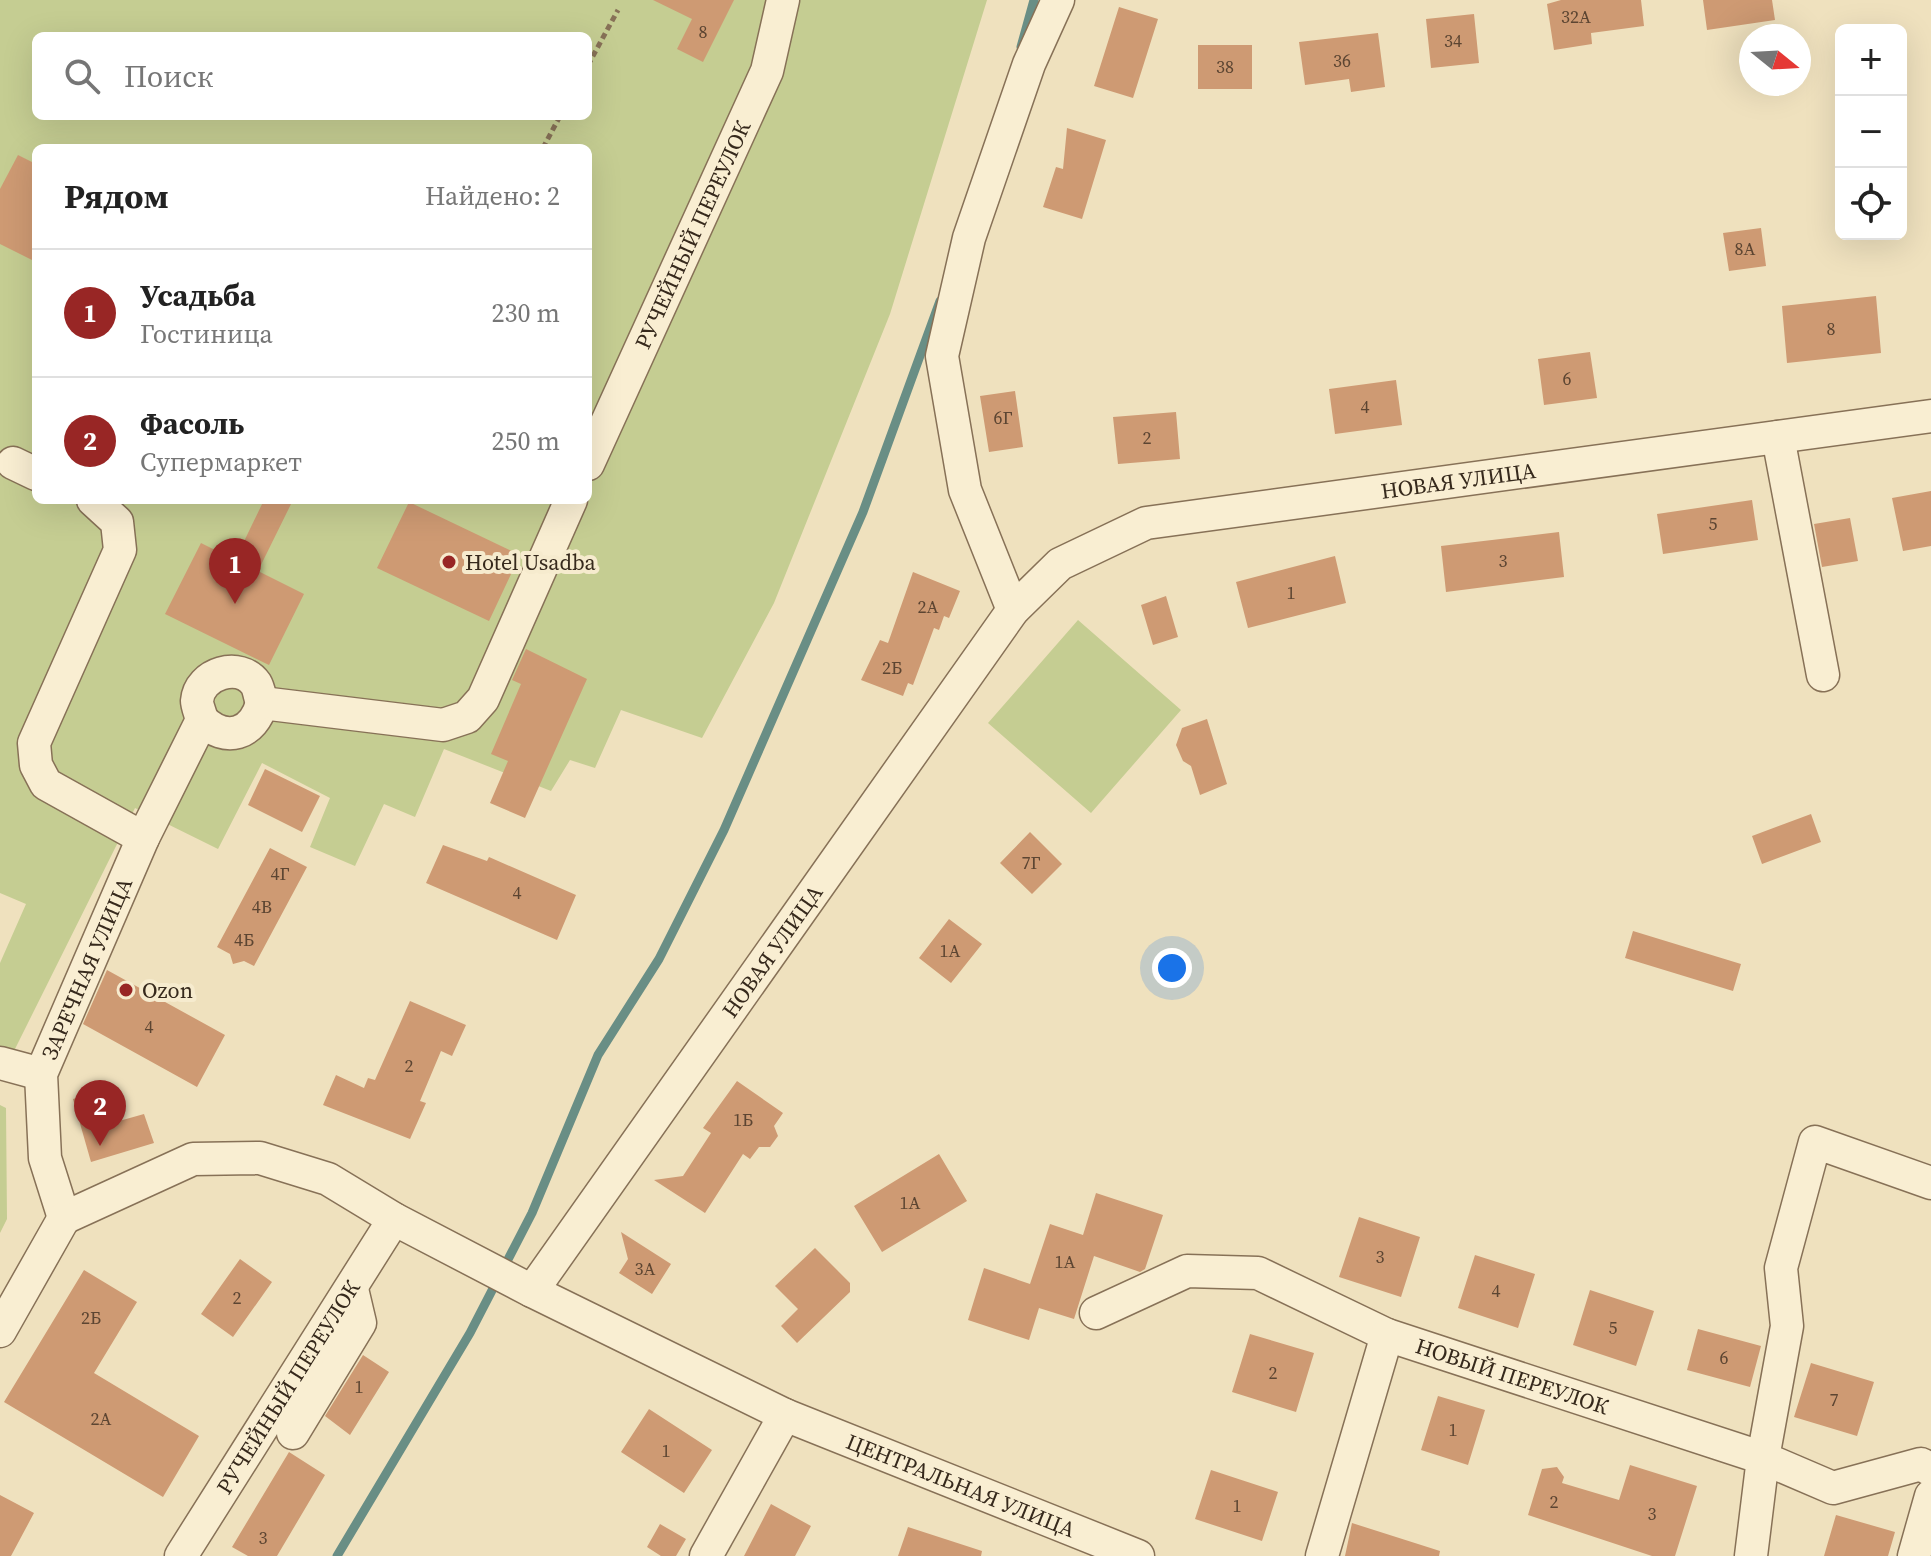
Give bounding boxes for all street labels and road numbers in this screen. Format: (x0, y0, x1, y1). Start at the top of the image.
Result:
street label: РУЧЕЙНЫЙ ПЕРЕУЛОК (627, 115, 758, 354)
street label: НОВАЯ УЛИЦА (1379, 455, 1538, 506)
street label: ЗАРЕЧНАЯ УЛИЦА (34, 872, 139, 1064)
street label: НОВАЯ УЛИЦА (715, 878, 830, 1024)
street label: РУЧЕЙНЫЙ ПЕРЕУЛОК (209, 1274, 367, 1500)
street label: НОВЫЙ ПЕРЕУЛОК (1412, 1330, 1613, 1422)
street label: ЦЕНТРАЛЬНАЯ УЛИЦА (842, 1426, 1080, 1545)

